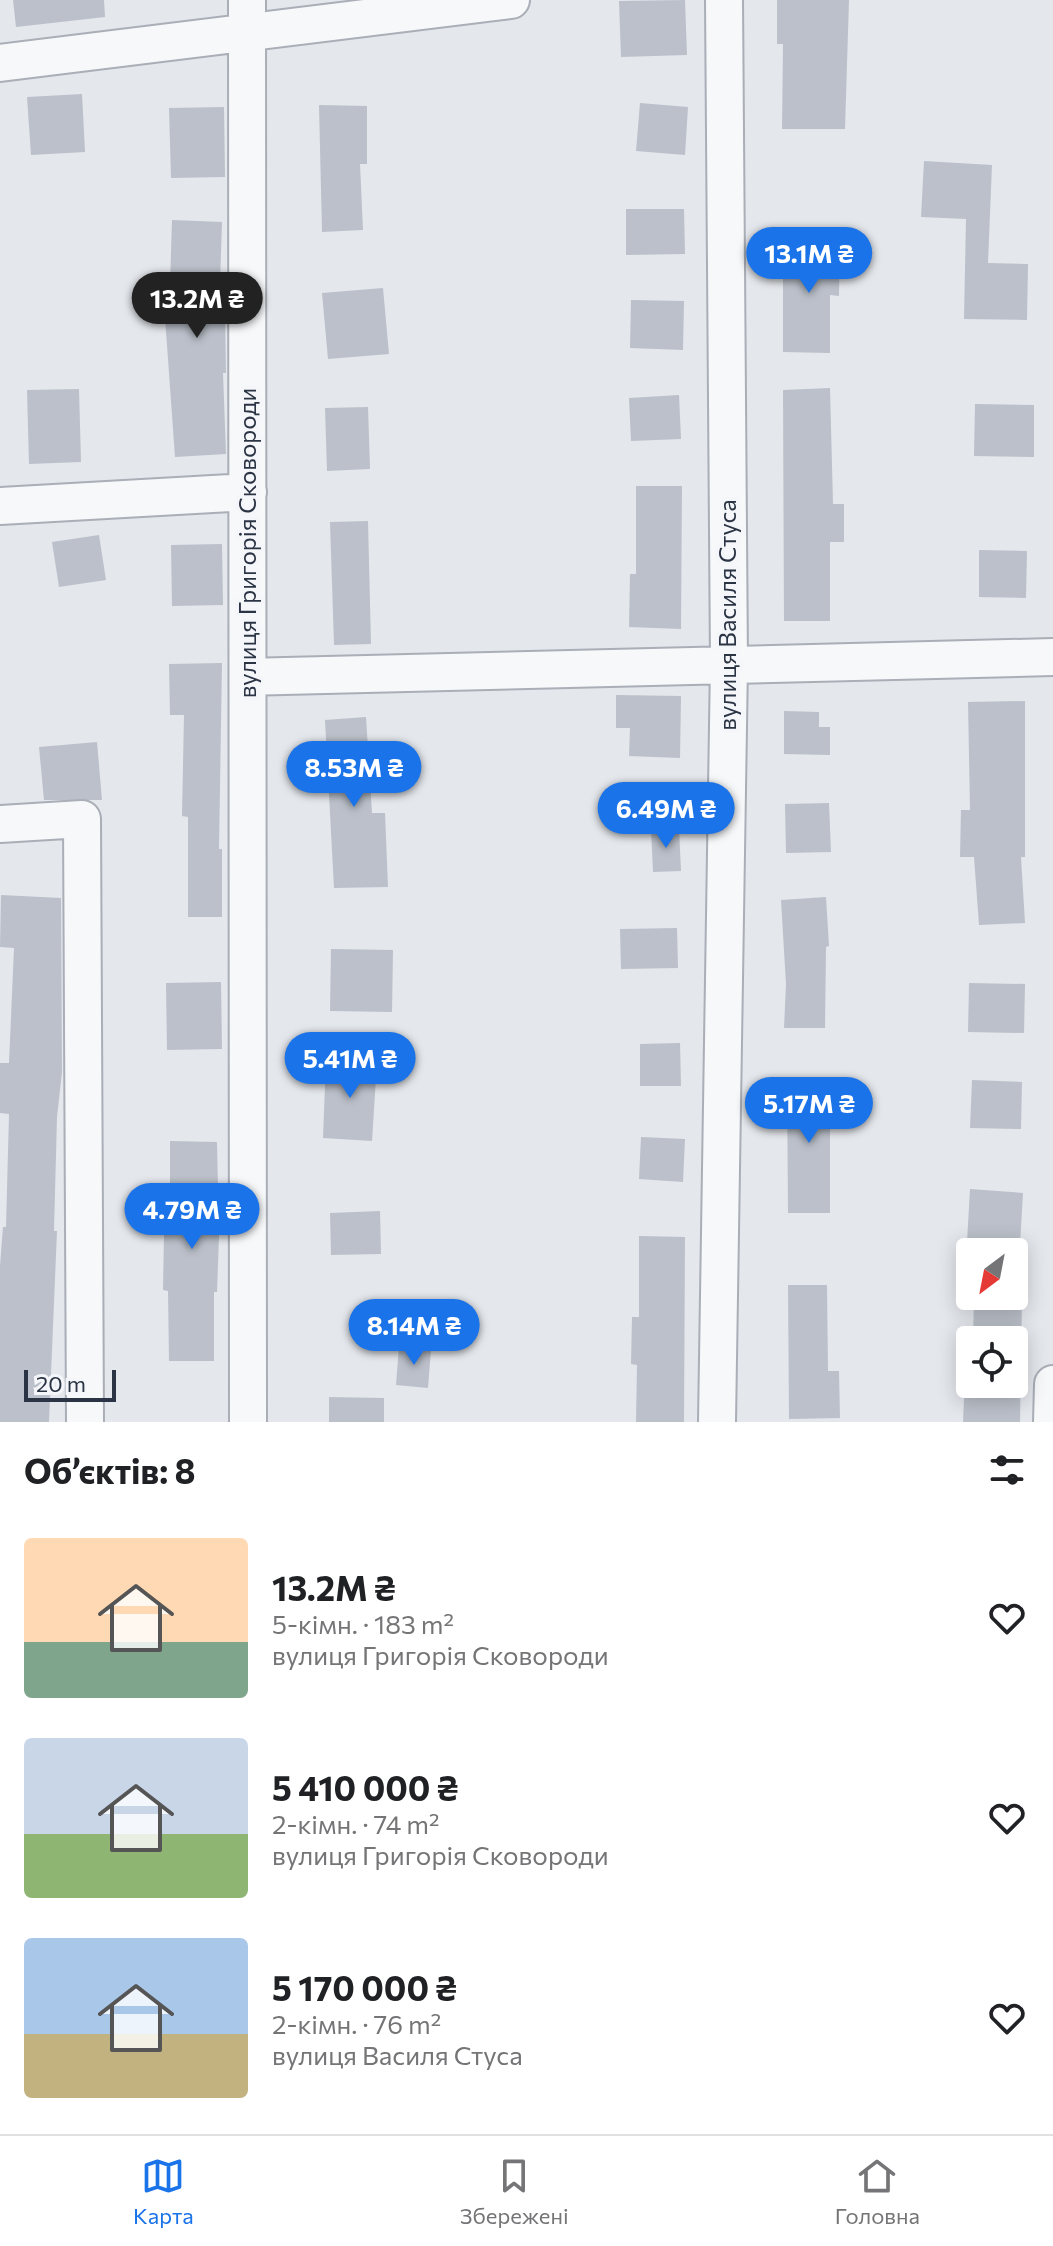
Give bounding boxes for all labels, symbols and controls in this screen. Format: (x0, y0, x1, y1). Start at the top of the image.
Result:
pin: 13.1M ₴ (735, 227, 883, 295)
text: 13.1M ₴ (764, 237, 854, 268)
pin: 13.2M ₴ (123, 272, 271, 340)
text: 13.2M ₴ (150, 282, 244, 313)
street label: вулиця Григорія Сковороди (232, 388, 261, 698)
street label: вулиця Василя Стуса (712, 499, 741, 731)
pin: 8.53M ₴ (280, 741, 428, 809)
text: 8.53M ₴ (304, 751, 404, 782)
pin: 6.49M ₴ (592, 782, 740, 850)
text: 6.49M ₴ (616, 792, 716, 823)
pin: 5.41M ₴ (276, 1032, 424, 1100)
text: 5.41M ₴ (303, 1042, 397, 1073)
pin: 5.17M ₴ (735, 1077, 883, 1145)
text: 5.17M ₴ (763, 1087, 855, 1118)
pin: 4.79M ₴ (118, 1183, 266, 1251)
text: 4.79M ₴ (143, 1193, 241, 1224)
north arrow (956, 1238, 1028, 1310)
map controls (956, 1238, 1028, 1398)
pin: 8.14M ₴ (340, 1299, 488, 1367)
text: 8.14M ₴ (367, 1309, 461, 1340)
button: locate (956, 1326, 1028, 1398)
scale bar (24, 1366, 116, 1402)
text: 20 m (36, 1370, 86, 1397)
icon: filters (985, 1448, 1029, 1492)
text: Об’єктів: 8 (24, 1449, 196, 1491)
text: 13.2M ₴ (272, 1566, 396, 1608)
icon: home (88, 1570, 184, 1666)
icon: heart (985, 1596, 1029, 1640)
text: 5-кімн. · 183 m² (272, 1608, 454, 1639)
text: вулиця Григорія Сковороди (272, 1639, 609, 1670)
text: 5 410 000 ₴ (272, 1766, 458, 1808)
icon: home (88, 1770, 184, 1866)
icon: heart (985, 1796, 1029, 1840)
text: 2-кімн. · 74 m² (272, 1808, 439, 1839)
text: вулиця Григорія Сковороди (272, 1839, 609, 1870)
text: 5 170 000 ₴ (272, 1966, 457, 2008)
icon: home (88, 1970, 184, 2066)
icon: heart (985, 1996, 1029, 2040)
text: 2-кімн. · 76 m² (272, 2008, 441, 2039)
text: вулиця Василя Стуса (272, 2039, 523, 2070)
tab: Карта (133, 2154, 194, 2229)
tab: Збережені (460, 2154, 569, 2229)
tab: Головна (835, 2154, 920, 2229)

